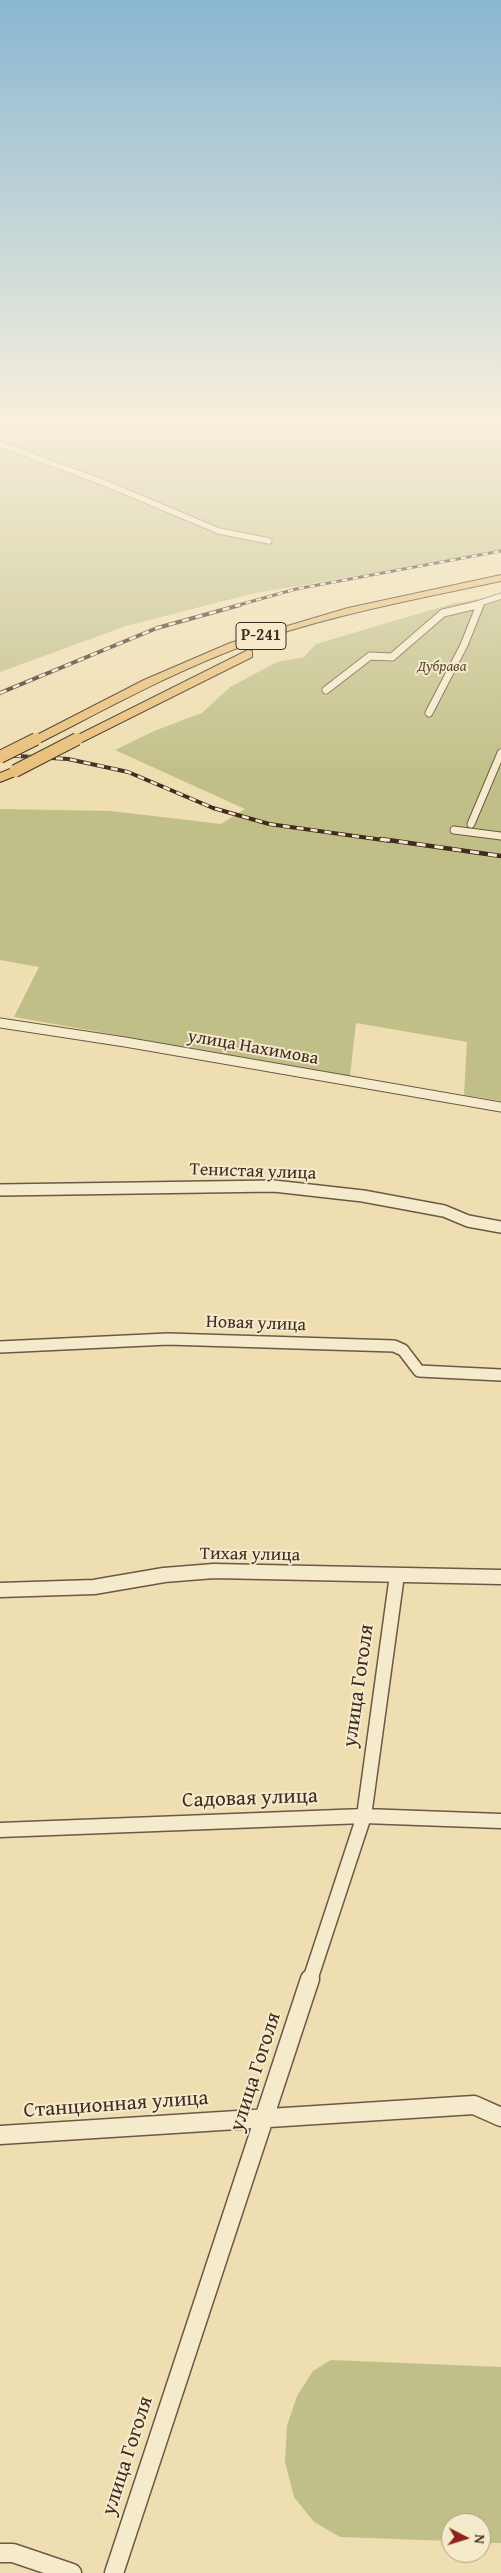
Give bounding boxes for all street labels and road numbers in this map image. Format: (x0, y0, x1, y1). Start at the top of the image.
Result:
road number: Р-241 (236, 622, 286, 650)
street label: улица Нахимова (186, 1026, 320, 1070)
street label: Тенистая улица (189, 1159, 317, 1185)
street label: Новая улица (206, 1311, 306, 1337)
street label: Тихая улица (200, 1543, 300, 1567)
street label: улица Гоголя (338, 1623, 380, 1749)
street label: Садовая улица (182, 1784, 318, 1814)
street label: улица Гоголя (225, 2009, 287, 2135)
street label: Станционная улица (23, 2086, 209, 2124)
street label: улица Гоголя (97, 2393, 159, 2519)

